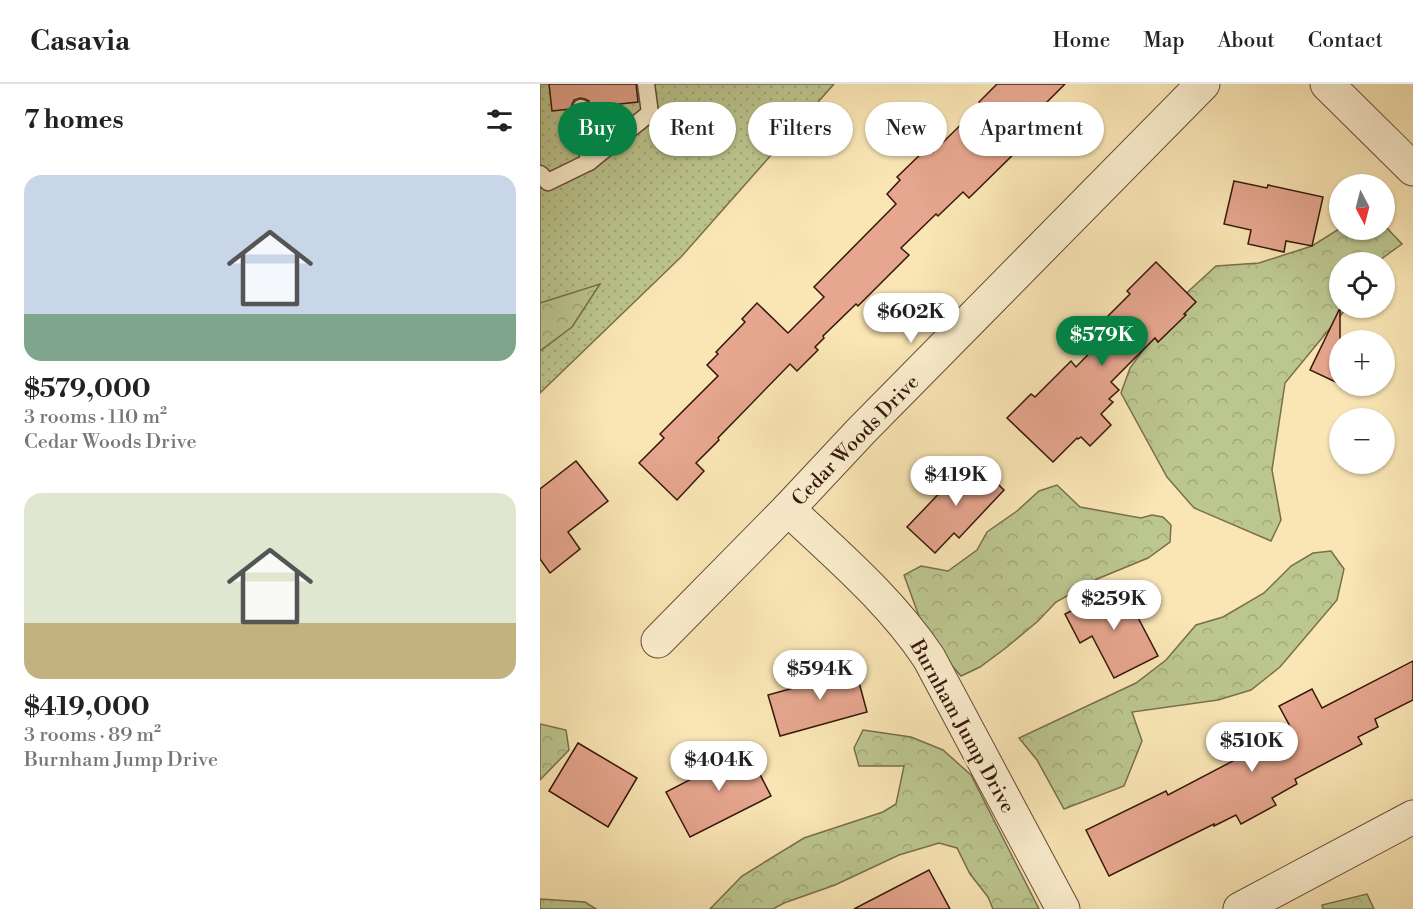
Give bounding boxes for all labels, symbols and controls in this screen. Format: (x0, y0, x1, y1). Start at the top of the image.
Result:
text: Casavia (30, 24, 130, 59)
text: Home (1053, 28, 1110, 54)
text: Map (1143, 28, 1185, 54)
text: About (1218, 28, 1275, 54)
text: Contact (1308, 28, 1383, 54)
chip: Buy (558, 102, 637, 156)
chip: Rent (649, 102, 736, 156)
chip: Filters (748, 102, 853, 156)
chip: New (865, 102, 947, 156)
chip: Apartment (959, 102, 1104, 156)
text: 7 homes (24, 104, 124, 136)
icon: filters (483, 104, 516, 137)
north arrow (1329, 174, 1395, 240)
map controls (1329, 174, 1395, 474)
icon: home (216, 214, 324, 322)
button: locate (1329, 252, 1395, 318)
pin: $602K (869, 293, 953, 344)
text: $602K (877, 300, 945, 325)
pin: $579K (1060, 316, 1144, 367)
text: $579K (1070, 323, 1134, 348)
button: + (1329, 330, 1395, 396)
street label: Cedar Woods Drive (787, 370, 925, 512)
text: $579,000 (24, 373, 151, 405)
text: 3 rooms · 110 m² (24, 405, 167, 430)
button: − (1329, 408, 1395, 474)
text: Cedar Woods Drive (24, 430, 197, 455)
pin: $419K (914, 456, 998, 507)
text: $419K (924, 463, 988, 488)
icon: home (216, 532, 324, 640)
pin: $259K (1072, 580, 1156, 631)
text: $259K (1081, 587, 1147, 612)
street label: Burnham Jump Drive (903, 635, 1020, 818)
pin: $594K (778, 650, 862, 701)
text: $594K (787, 657, 853, 682)
text: $419,000 (24, 691, 150, 723)
pin: $510K (1210, 722, 1294, 773)
text: 3 rooms · 89 m² (24, 723, 161, 748)
text: $510K (1220, 729, 1284, 754)
pin: $404K (677, 741, 761, 792)
text: Burnham Jump Drive (24, 748, 218, 773)
text: $404K (684, 748, 754, 773)

